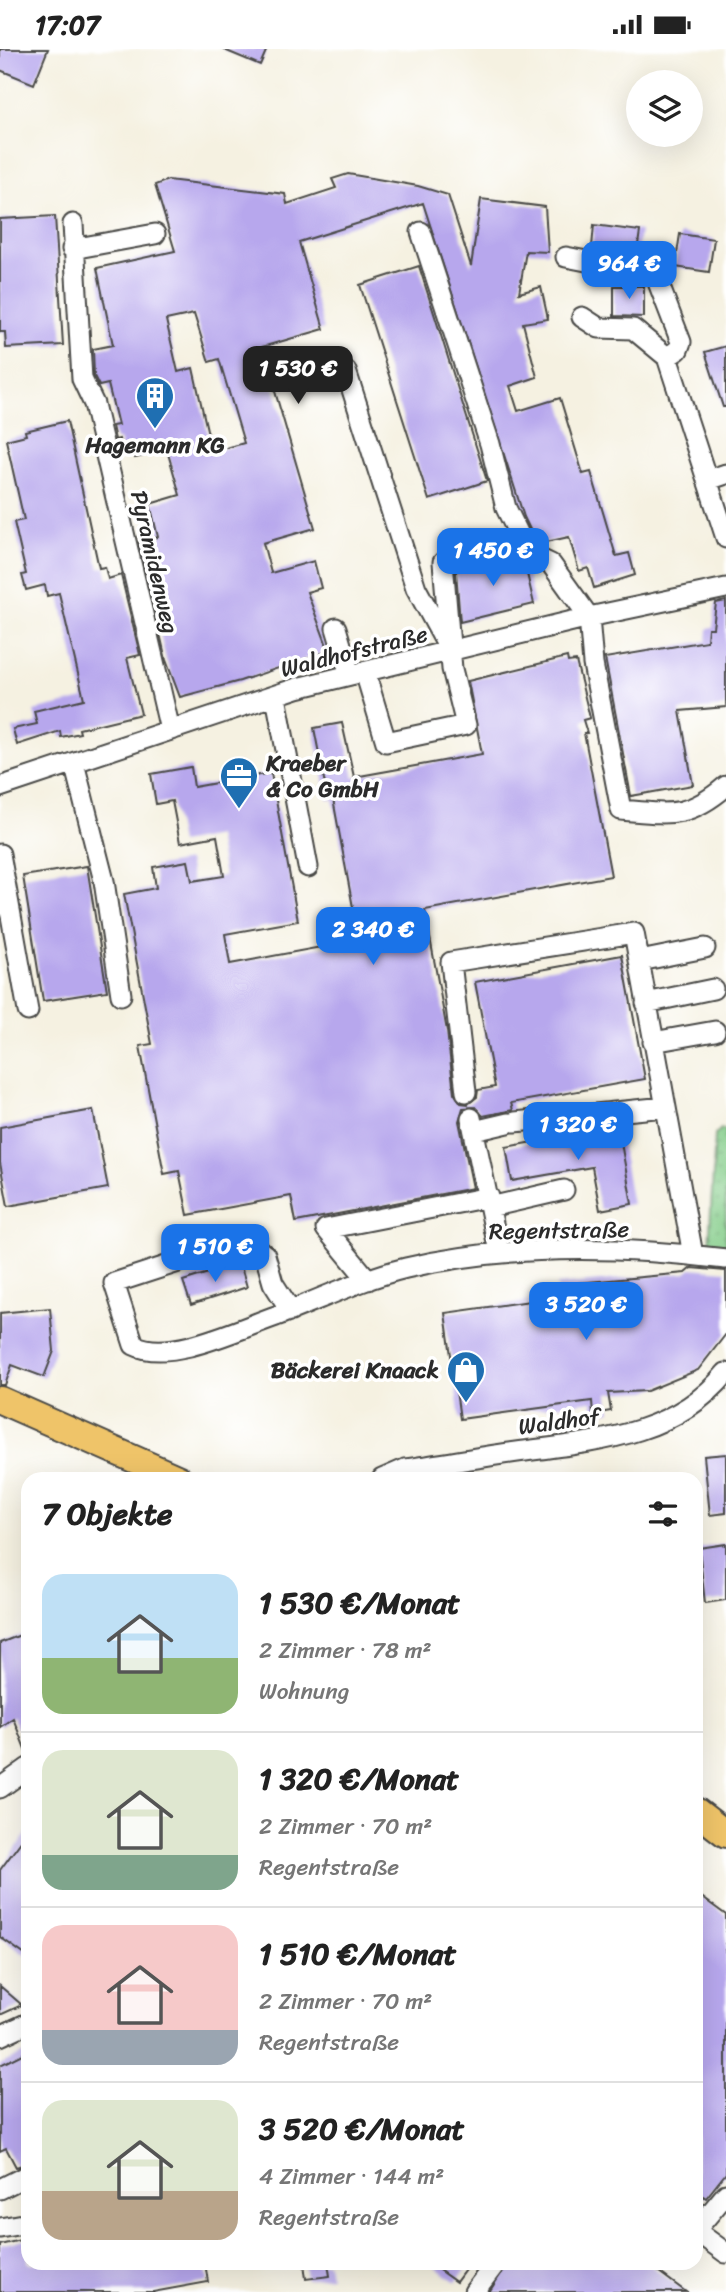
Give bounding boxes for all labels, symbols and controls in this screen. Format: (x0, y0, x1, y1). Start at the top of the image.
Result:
text: 17:07 (35, 2, 100, 48)
map controls (626, 70, 703, 147)
button: layers (626, 70, 703, 147)
pin: 964 € (580, 241, 678, 301)
text: 964 € (598, 243, 660, 284)
pin: 1 530 € (233, 347, 363, 406)
text: 1 530 € (259, 348, 337, 389)
building icon: Hagemann KG (134, 375, 176, 430)
place label: Hagemann KG (84, 425, 225, 466)
street label: Pyramidenweg (118, 486, 191, 638)
pin: 1 450 € (428, 529, 558, 588)
text: 1 450 € (453, 530, 533, 571)
street label: Waldhofstraße (276, 613, 432, 690)
place label: Kraeber & Co GmbH (265, 743, 380, 810)
office icon: Kraeber & Co GmbH (218, 755, 260, 810)
pin: 2 340 € (308, 907, 438, 967)
text: 2 340 € (332, 909, 414, 950)
pin: 1 320 € (513, 1103, 643, 1162)
text: 1 320 € (539, 1104, 617, 1145)
street label: Regentstraße (489, 1209, 630, 1252)
pin: 1 510 € (150, 1225, 280, 1284)
text: 1 510 € (177, 1226, 253, 1267)
pin: 3 520 € (521, 1283, 651, 1342)
text: 3 520 € (545, 1284, 627, 1325)
shop icon: Bäckerei Knaack (445, 1349, 487, 1404)
place label: Bäckerei Knaack (271, 1350, 439, 1391)
street label: Waldhof (516, 1395, 605, 1447)
text: 7 Objekte (42, 1487, 172, 1541)
icon: filters (644, 1495, 682, 1533)
text: 1 530 €/Monat (259, 1576, 460, 1630)
icon: home (98, 1602, 182, 1686)
text: 2 Zimmer · 78 m² (259, 1630, 432, 1671)
text: Wohnung (259, 1671, 349, 1712)
text: 1 320 €/Monat (259, 1752, 459, 1806)
icon: home (98, 1778, 182, 1862)
text: 2 Zimmer · 70 m² (259, 1806, 432, 1847)
text: Regentstraße (259, 1847, 399, 1888)
text: 1 510 €/Monat (259, 1927, 457, 1981)
icon: home (98, 1953, 182, 2037)
text: 2 Zimmer · 70 m² (259, 1981, 432, 2022)
text: Regentstraße (259, 2022, 399, 2063)
text: 3 520 €/Monat (259, 2102, 465, 2156)
icon: home (98, 2128, 182, 2212)
text: 4 Zimmer · 144 m² (259, 2156, 444, 2197)
text: Regentstraße (259, 2197, 399, 2238)

